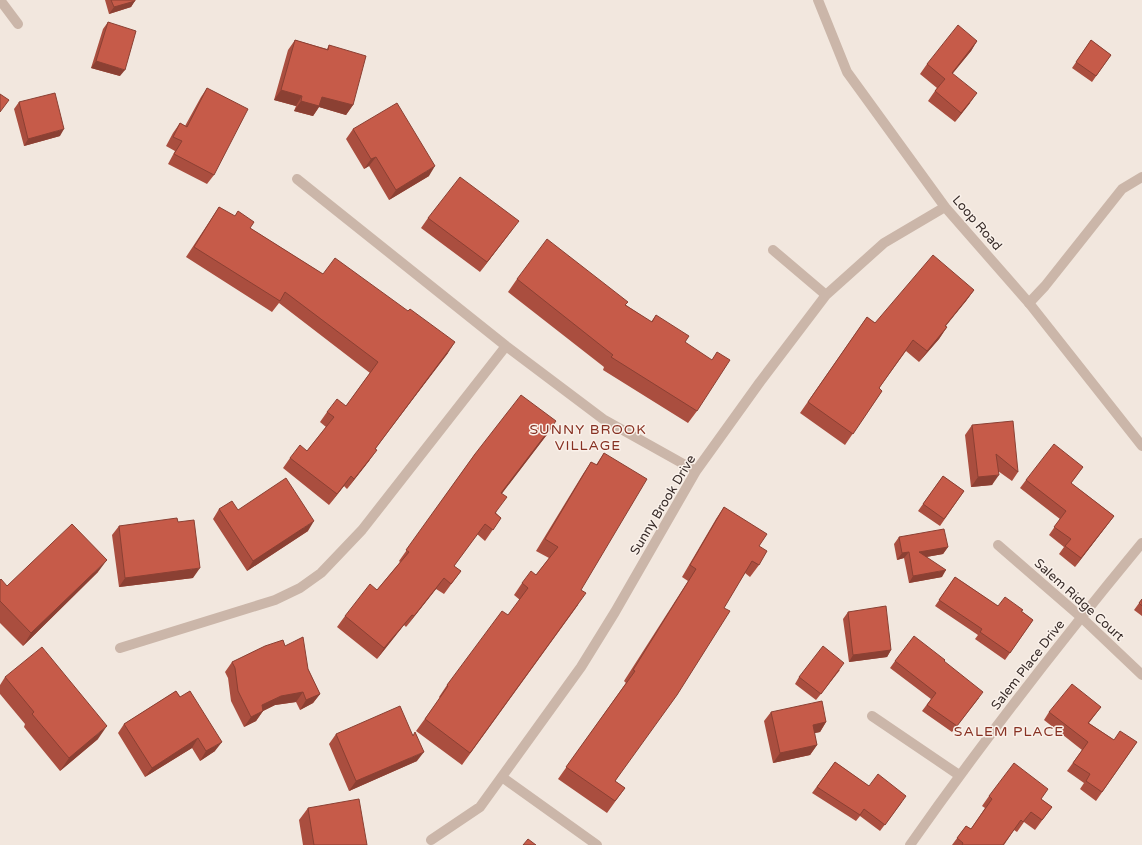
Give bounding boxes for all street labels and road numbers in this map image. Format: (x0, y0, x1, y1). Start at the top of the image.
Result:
street label: Loop Road (949, 192, 1005, 254)
street label: Sunny Brook Drive (627, 452, 699, 558)
street label: Salem Ridge Court (1031, 555, 1127, 645)
street label: Salem Place Drive (988, 617, 1068, 713)

